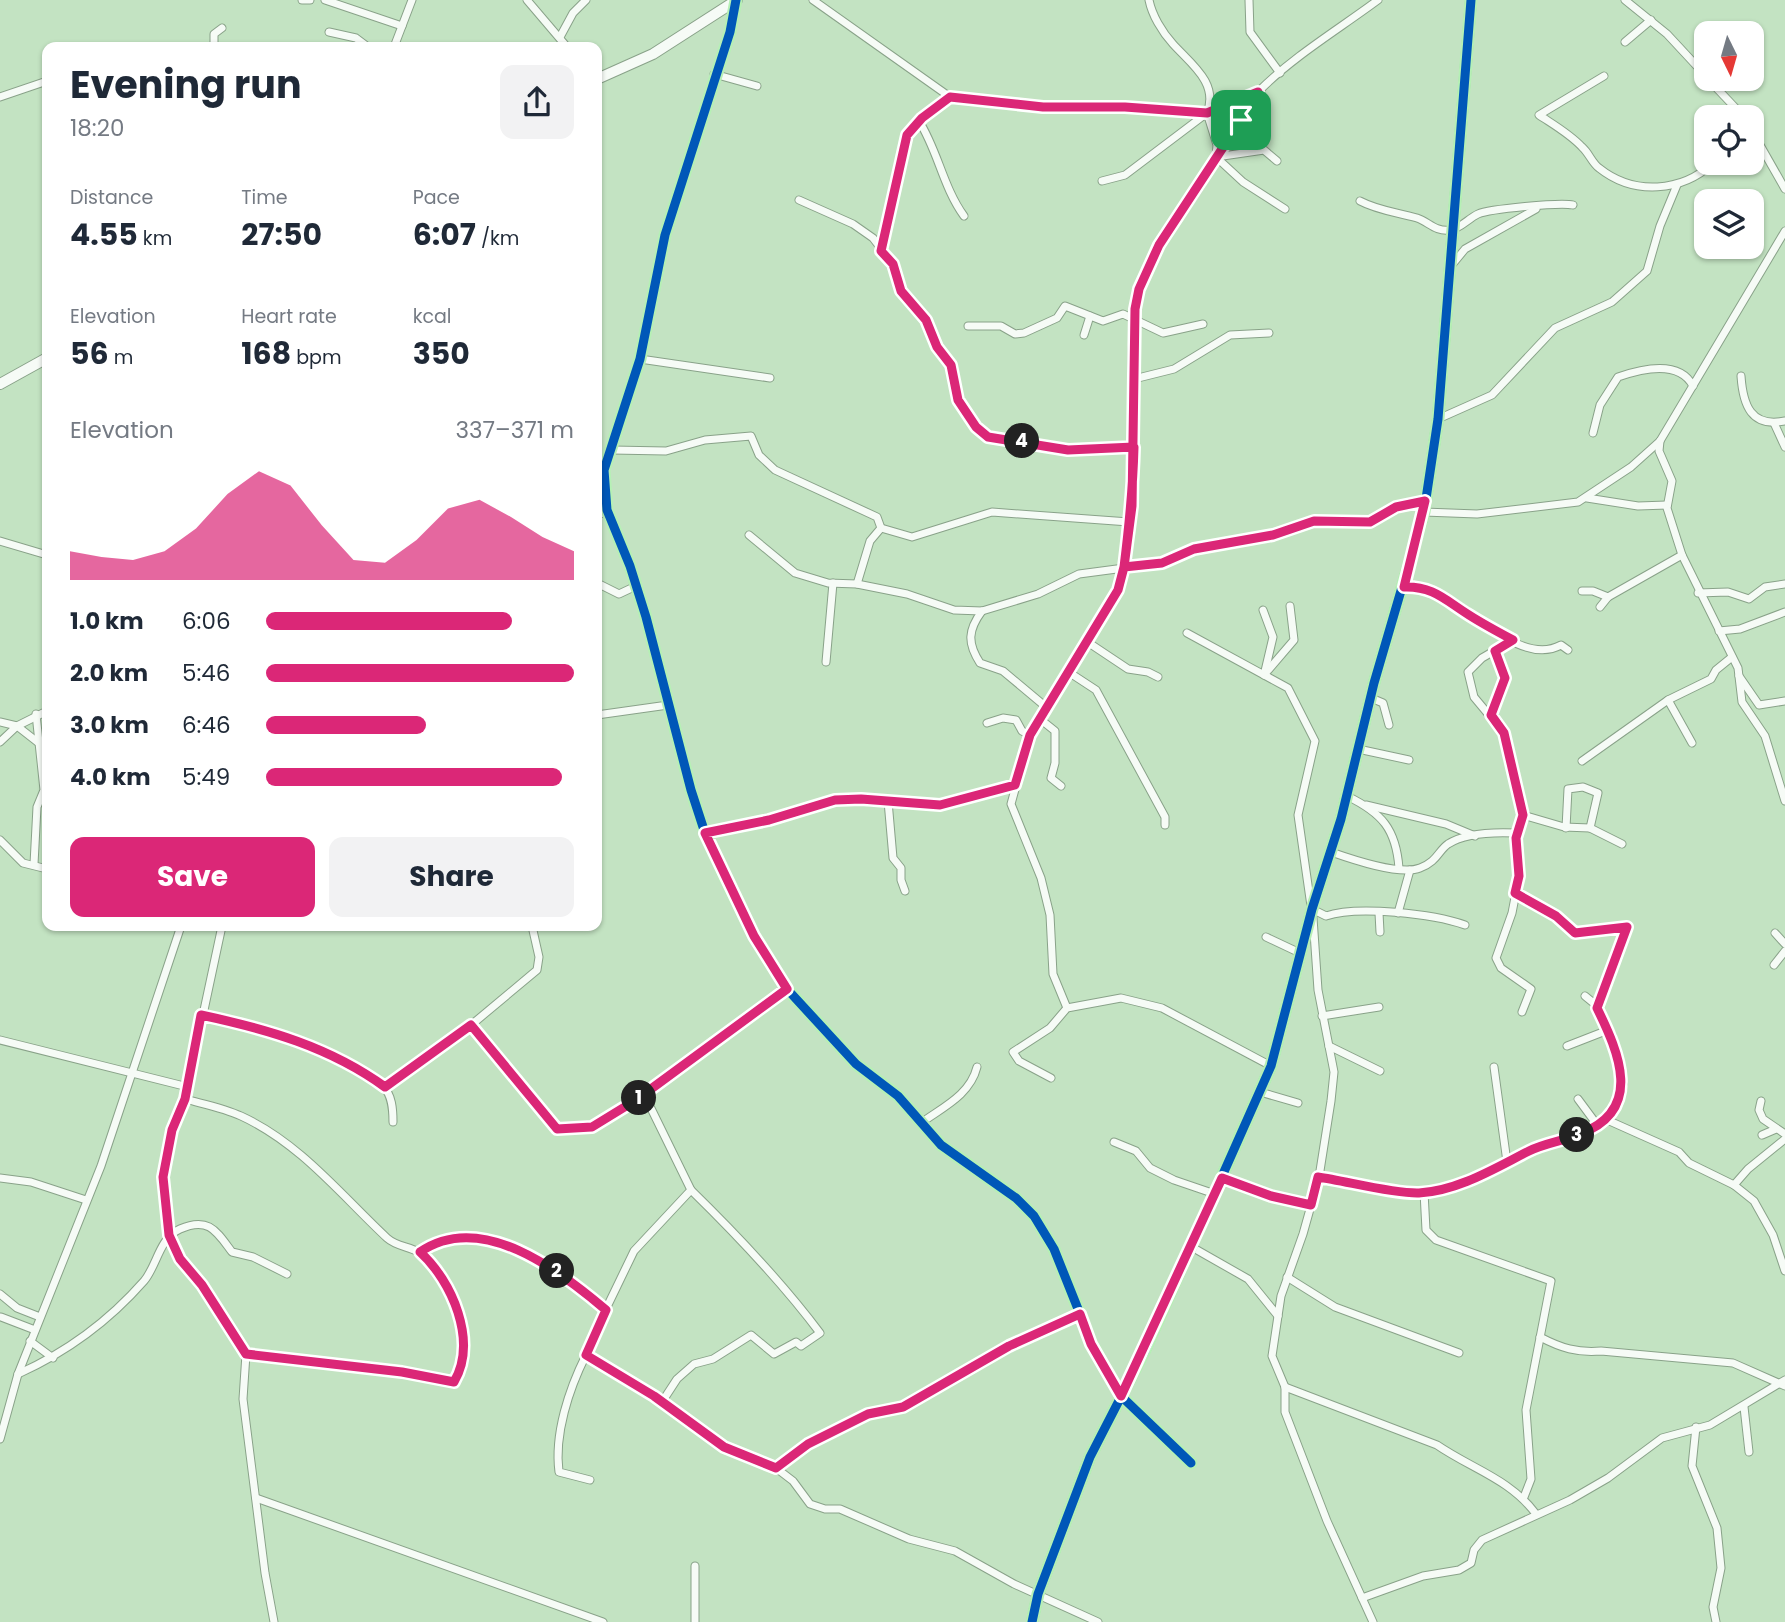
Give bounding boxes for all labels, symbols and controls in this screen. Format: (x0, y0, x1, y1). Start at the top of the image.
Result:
north arrow (1694, 21, 1764, 91)
map controls (1694, 21, 1764, 259)
text: Evening run (70, 58, 302, 111)
button: share (500, 65, 574, 139)
pin (1211, 90, 1271, 150)
icon: arrive (1222, 101, 1260, 139)
button: locate (1694, 105, 1764, 175)
text: 18:20 (70, 112, 124, 144)
text: Distance (70, 184, 153, 211)
text: Time (241, 184, 288, 211)
text: Pace (413, 184, 460, 211)
button: layers (1694, 189, 1764, 259)
text: 4.55 (70, 213, 138, 256)
text: 27:50 (241, 213, 322, 256)
text: 6:07 (413, 213, 476, 256)
text: km (138, 225, 172, 252)
text: /km (476, 225, 519, 252)
text: Elevation (70, 303, 156, 330)
text: Heart rate (241, 303, 337, 330)
text: kcal (413, 303, 452, 330)
text: 56 (70, 332, 109, 375)
text: 168 (241, 332, 291, 375)
text: 350 (413, 332, 470, 375)
text: m (109, 344, 133, 371)
text: bpm (291, 344, 342, 371)
text: Elevation (70, 414, 174, 446)
text: 337–371 m (455, 414, 574, 446)
pin: 4 (1004, 424, 1040, 458)
text: 4 (1015, 427, 1028, 454)
text: 1.0 km (70, 605, 144, 637)
text: 6:06 (182, 605, 231, 637)
text: 2.0 km (70, 657, 148, 689)
text: 5:46 (182, 657, 230, 689)
text: 3.0 km (70, 709, 149, 741)
text: 6:46 (182, 709, 231, 741)
text: 4.0 km (70, 761, 151, 793)
text: 5:49 (182, 761, 230, 793)
button: Save (70, 837, 315, 917)
button: Share (329, 837, 574, 917)
pin: 1 (622, 1080, 656, 1116)
text: 1 (635, 1084, 642, 1111)
pin: 3 (1560, 1118, 1594, 1152)
text: 3 (1571, 1121, 1582, 1148)
pin: 2 (540, 1254, 574, 1288)
text: 2 (551, 1257, 562, 1284)

